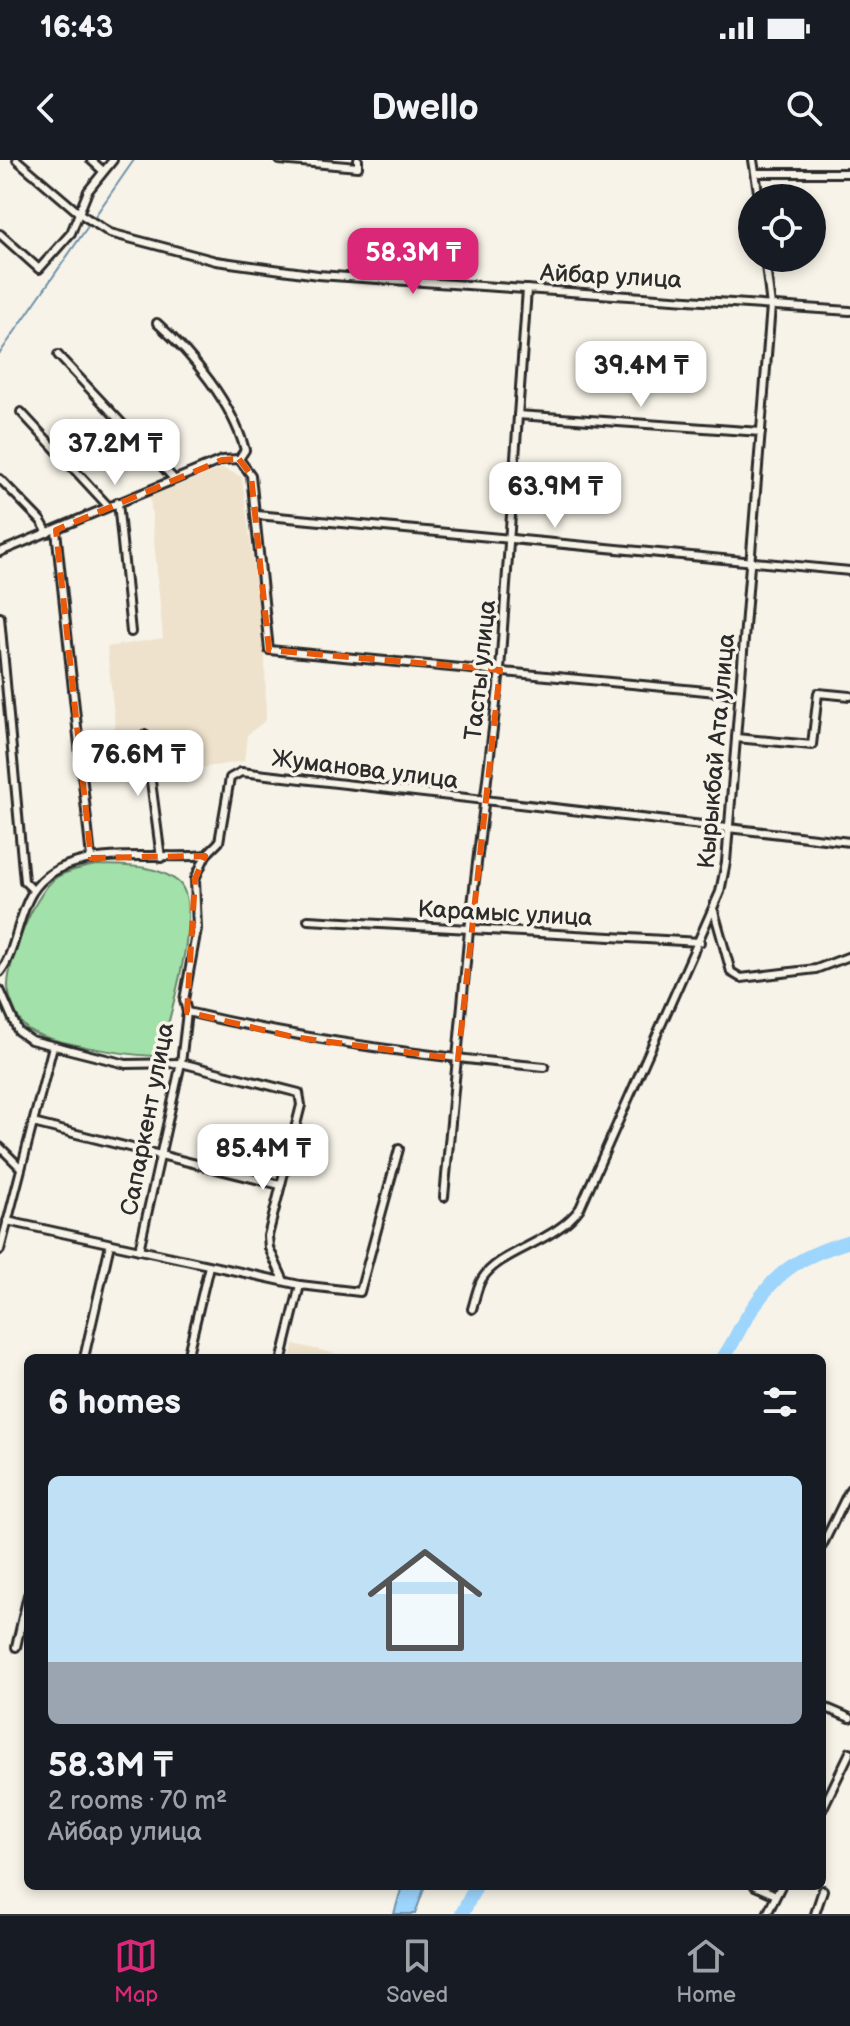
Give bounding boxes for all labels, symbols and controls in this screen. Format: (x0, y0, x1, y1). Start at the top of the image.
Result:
text: 16:43 (40, 10, 113, 46)
icon: back (24, 86, 68, 130)
icon: search (782, 86, 826, 130)
text: Dwello (371, 87, 479, 130)
map controls (738, 184, 826, 272)
button: locate (738, 184, 826, 272)
pin: 58.3M ₸ (339, 228, 487, 296)
text: 58.3M ₸ (365, 238, 461, 269)
street label: Айбар улица (538, 258, 683, 295)
pin: 39.4M ₸ (567, 341, 715, 409)
text: 39.4M ₸ (593, 351, 689, 382)
pin: 37.2M ₸ (41, 419, 189, 487)
text: 37.2M ₸ (68, 429, 162, 460)
pin: 63.9M ₸ (481, 462, 629, 530)
text: 63.9M ₸ (507, 472, 603, 503)
street label: Тасты улица (459, 598, 502, 742)
street label: Кырыкбай Ата улица (692, 632, 741, 870)
pin: 76.6M ₸ (64, 730, 212, 798)
text: 76.6M ₸ (90, 740, 186, 771)
street label: Жуманова улица (270, 744, 460, 795)
street label: Карамыс улица (417, 894, 593, 933)
street label: Сапаркент улица (115, 1020, 180, 1218)
pin: 85.4M ₸ (189, 1124, 337, 1192)
text: 85.4M ₸ (215, 1134, 311, 1165)
icon: filters (758, 1380, 802, 1424)
text: 6 homes (48, 1382, 181, 1423)
icon: home (353, 1528, 497, 1672)
text: 58.3M ₸ (48, 1745, 172, 1786)
text: 2 rooms · 70 m² (48, 1786, 227, 1817)
text: Айбар улица (48, 1817, 202, 1848)
tab: Map (114, 1934, 158, 2009)
tab: Saved (386, 1934, 448, 2009)
tab: Home (676, 1934, 736, 2009)

